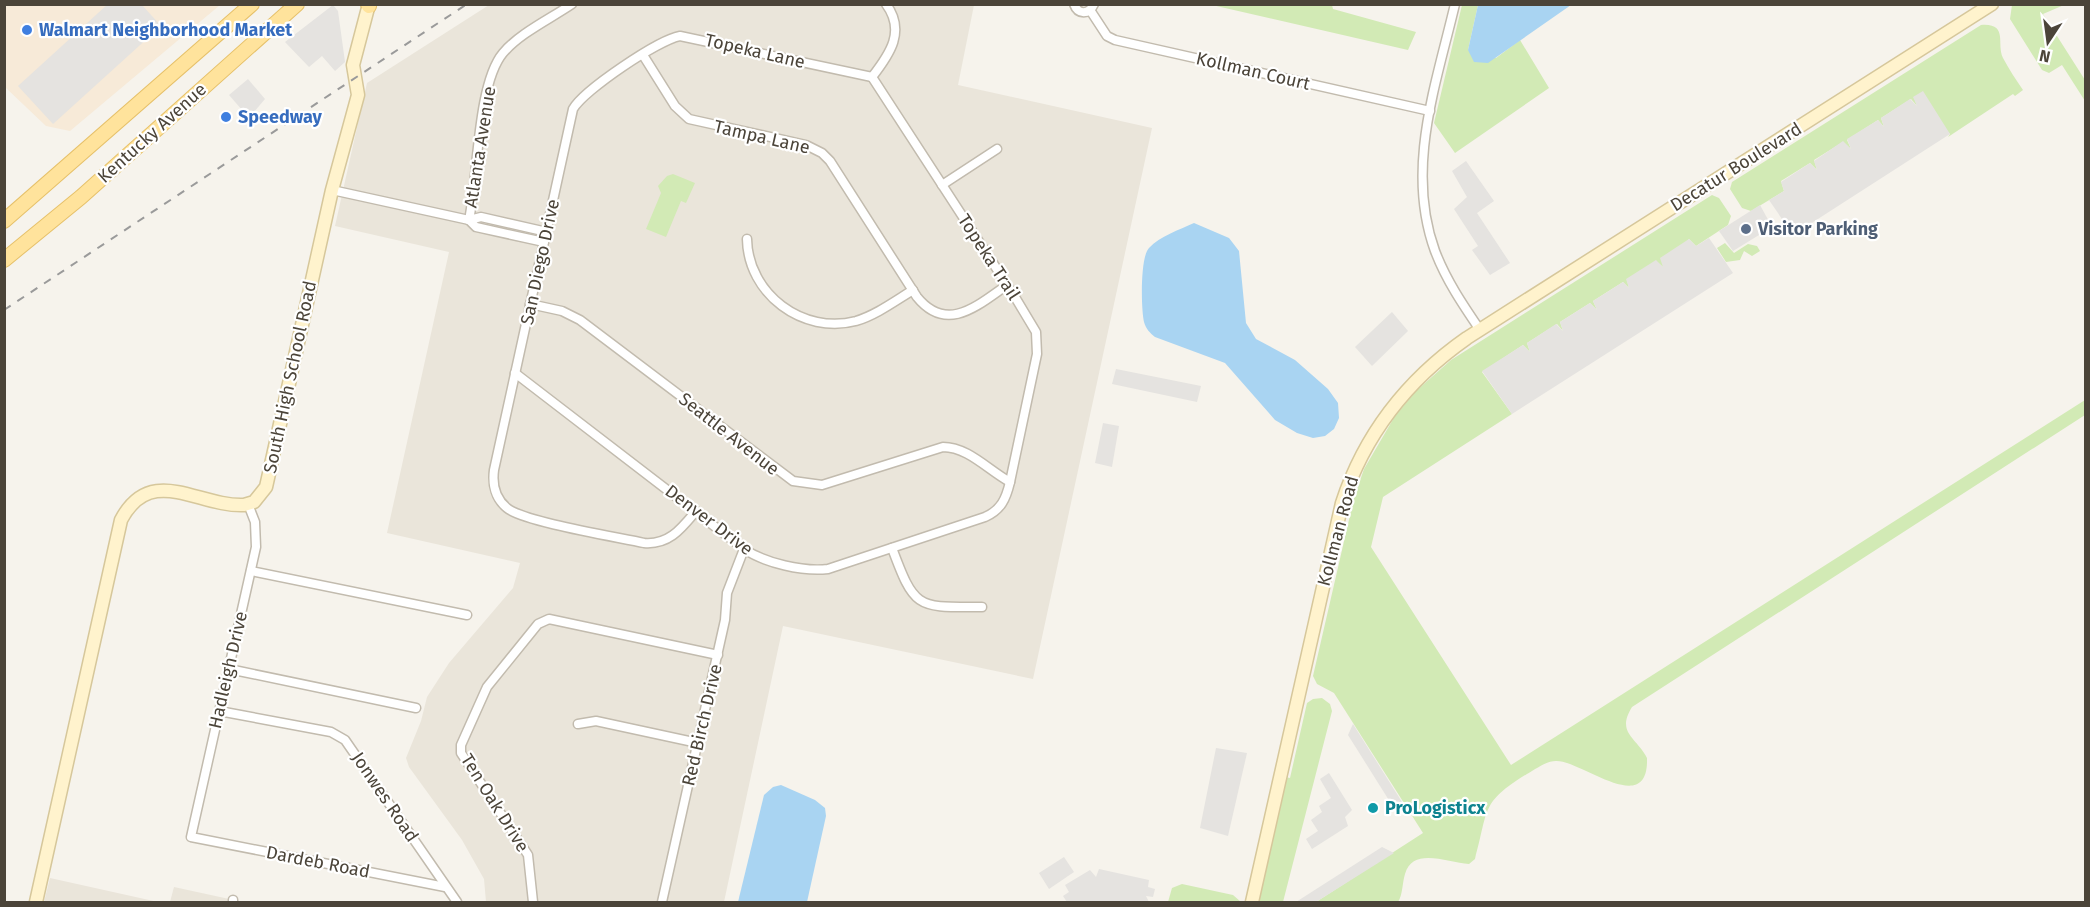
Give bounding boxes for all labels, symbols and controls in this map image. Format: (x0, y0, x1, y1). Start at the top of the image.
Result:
north arrow (2018, 12, 2078, 72)
place label: Walmart Neighborhood Market (39, 19, 293, 41)
marker: Walmart Neighborhood Market (20, 23, 34, 37)
street label: Topeka Lane (703, 29, 807, 73)
text: N (2037, 46, 2052, 67)
street label: Kollman Court (1194, 47, 1313, 95)
street label: Kentucky Avenue (93, 78, 211, 188)
street label: Atlanta Avenue (460, 85, 500, 209)
place label: Speedway (238, 106, 323, 128)
marker: Speedway (219, 110, 233, 124)
street label: Tampa Lane (712, 115, 812, 159)
street label: Decatur Boulevard (1666, 118, 1806, 216)
street label: San Diego Drive (516, 197, 564, 327)
street label: Topeka Trail (953, 210, 1025, 304)
place label: Visitor Parking (1757, 218, 1878, 240)
marker: Visitor Parking (1739, 222, 1753, 236)
street label: South High School Road (259, 279, 321, 475)
street label: Seattle Avenue (674, 388, 784, 480)
street label: Kollman Road (1313, 473, 1363, 589)
street label: Denver Drive (661, 480, 757, 560)
street label: Hadleigh Drive (204, 609, 252, 731)
street label: Red Birch Drive (677, 662, 727, 788)
street label: Jonwes Road (347, 748, 423, 846)
street label: Ten Oak Drive (456, 750, 534, 856)
place label: ProLogisticx (1385, 797, 1486, 819)
marker: ProLogisticx (1366, 801, 1380, 815)
street label: Dardeb Road (264, 841, 372, 883)

